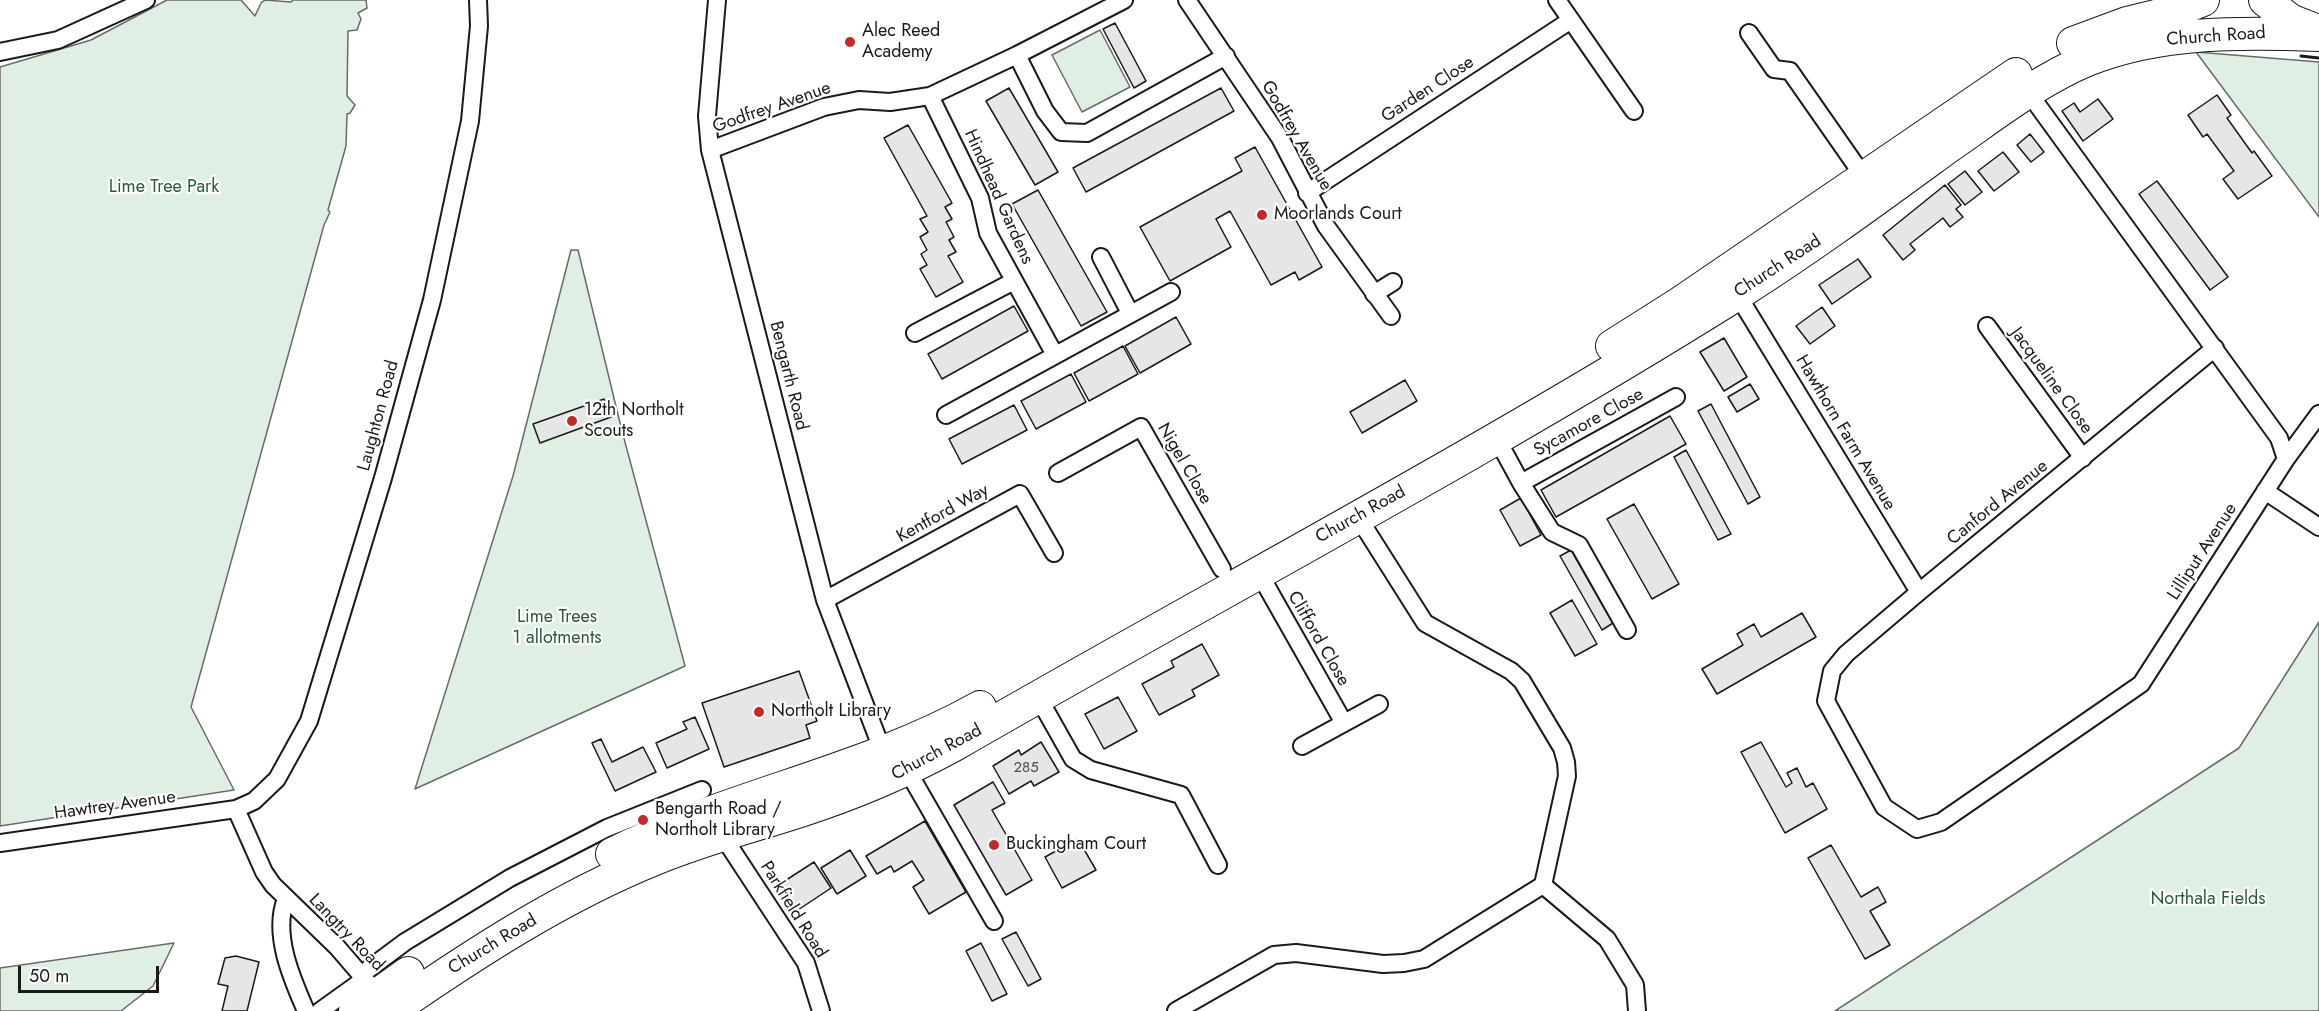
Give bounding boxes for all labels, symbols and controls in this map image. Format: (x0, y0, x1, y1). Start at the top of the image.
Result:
place label: Alec Reed Academy (862, 21, 940, 63)
street label: Church Road (2166, 23, 2266, 51)
marker: Alec Reed Academy (843, 35, 857, 49)
street label: Garden Close (1378, 52, 1478, 128)
street label: Godfrey Avenue (1256, 77, 1336, 195)
street label: Godfrey Avenue (710, 78, 834, 138)
street label: Hindhead Gardens (959, 126, 1037, 268)
park label: Lime Tree Park (109, 177, 219, 199)
place label: Moorlands Court (1274, 204, 1402, 226)
marker: Moorlands Court (1255, 208, 1269, 222)
street label: Church Road (1730, 231, 1826, 303)
street label: Bengarth Road (764, 319, 812, 433)
street label: Jacqueline Close (2005, 324, 2097, 438)
street label: Hawthorn Farm Avenue (1790, 352, 1900, 514)
street label: Laughton Road (354, 358, 404, 474)
street label: Sycamore Close (1530, 384, 1648, 462)
place label: 12th Northolt Scouts (584, 400, 684, 442)
marker: 12th Northolt Scouts (565, 414, 579, 428)
street label: Nigel Close (1152, 419, 1216, 509)
street label: Canford Avenue (1943, 456, 2053, 550)
street label: Kentford Way (893, 480, 993, 548)
street label: Church Road (1312, 481, 1410, 549)
street label: Lilliput Avenue (2164, 499, 2242, 605)
street label: Clifford Close (1282, 588, 1354, 690)
park label: Lime Trees 1 allotments (513, 607, 601, 650)
place label: Northolt Library (771, 701, 891, 723)
marker: Northolt Library (752, 705, 766, 719)
street label: Church Road (888, 720, 986, 786)
house number: 285 (1013, 759, 1039, 777)
street label: Hawtrey Avenue (53, 787, 177, 825)
place label: Bengarth Road / Northolt Library (655, 799, 782, 842)
marker: Bengarth Road / Northolt Library (636, 813, 650, 827)
place label: Buckingham Court (1006, 834, 1146, 856)
marker: Buckingham Court (987, 838, 1001, 852)
street label: Parkfield Road (755, 858, 831, 962)
park label: Northala Fields (2150, 889, 2266, 911)
street label: Langtry Road (304, 890, 388, 976)
street label: Church Road (445, 910, 541, 980)
scale bar (21, 954, 162, 992)
text: 50 m (29, 963, 69, 989)

